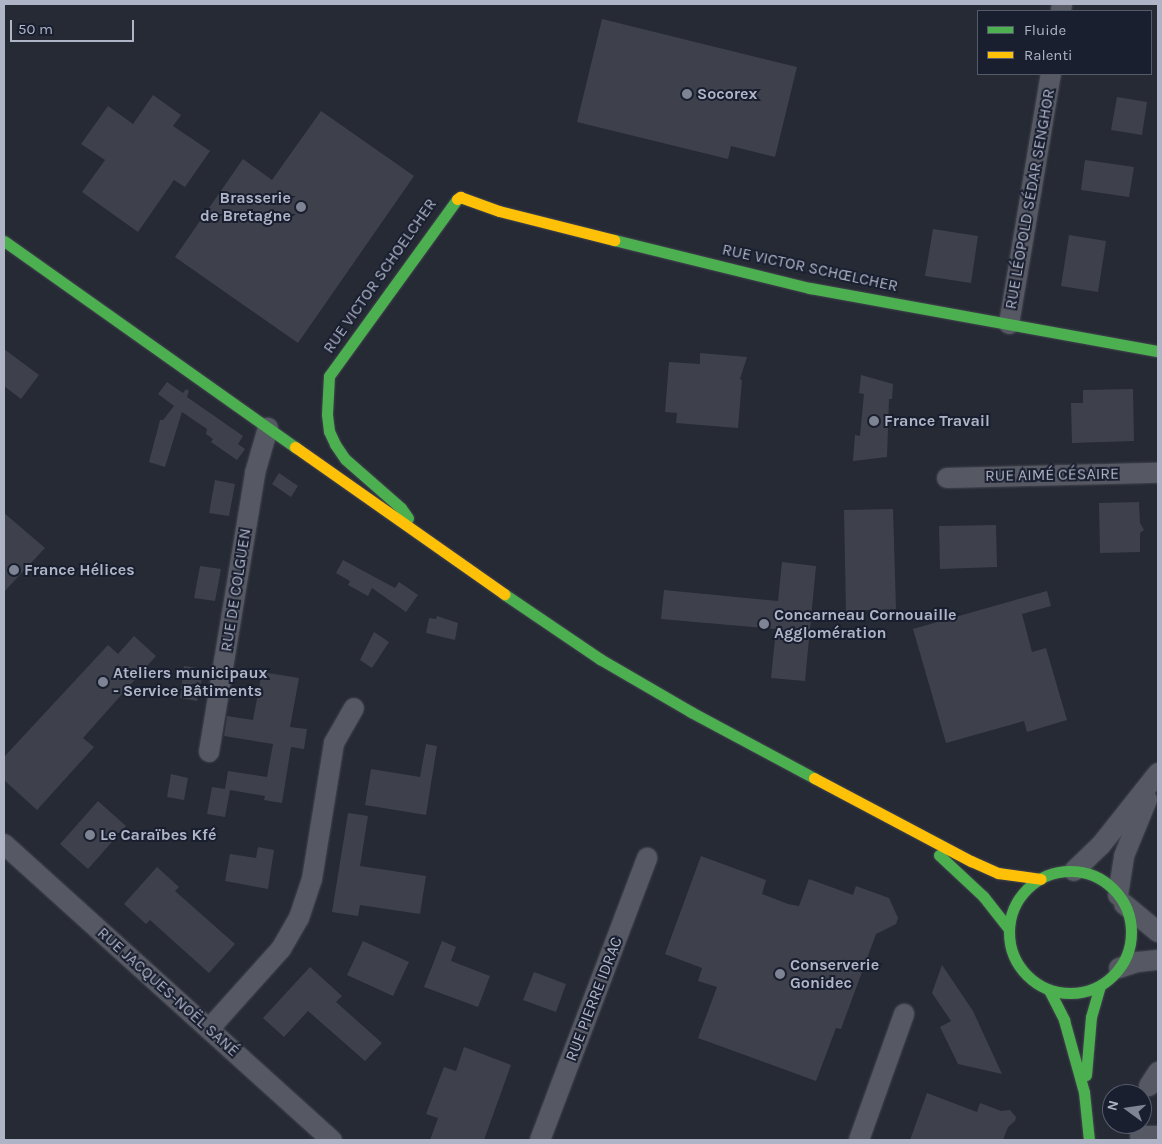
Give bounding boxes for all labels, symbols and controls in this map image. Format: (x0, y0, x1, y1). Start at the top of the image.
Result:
scale bar (12, 10, 136, 42)
legend (977, 10, 1152, 75)
text: 50 m (18, 20, 53, 38)
text: Fluide (1024, 21, 1066, 39)
text: Ralenti (1024, 46, 1073, 64)
place label: Socorex (697, 84, 757, 104)
street label: RUE LÉOPOLD SÉDAR SENGHOR (1001, 87, 1059, 311)
marker: Socorex (681, 88, 693, 100)
place label: Brasserie de Bretagne (200, 188, 291, 226)
street label: RUE VICTOR SCHOELCHER (319, 195, 441, 357)
marker: Brasserie de Bretagne (295, 201, 307, 213)
street label: RUE VICTOR SCHŒLCHER (720, 240, 900, 296)
place label: France Travail (884, 411, 990, 431)
marker: France Travail (868, 415, 880, 427)
street label: RUE AIMÉ CÉSAIRE (985, 464, 1119, 486)
street label: RUE DE COLGUEN (217, 527, 255, 653)
place label: France Hélices (24, 560, 135, 580)
marker: France Hélices (8, 564, 20, 576)
place label: Concarneau Cornouaille Agglomération (774, 605, 957, 643)
marker: Concarneau Cornouaille Agglomération (758, 618, 770, 630)
place label: Ateliers municipaux - Service Bâtiments (113, 663, 267, 701)
marker: Ateliers municipaux - Service Bâtiments (97, 676, 109, 688)
place label: Le Caraïbes Kfé (100, 825, 216, 845)
marker: Le Caraïbes Kfé (84, 829, 96, 841)
street label: RUE JACQUES-NOËL SANÉ (93, 923, 243, 1061)
street label: RUE PIERRE IDRAC (561, 934, 627, 1064)
place label: Conserverie Gonidec (790, 955, 879, 993)
marker: Conserverie Gonidec (774, 968, 786, 980)
north arrow (1102, 1084, 1152, 1134)
text: N (1103, 1099, 1122, 1112)

